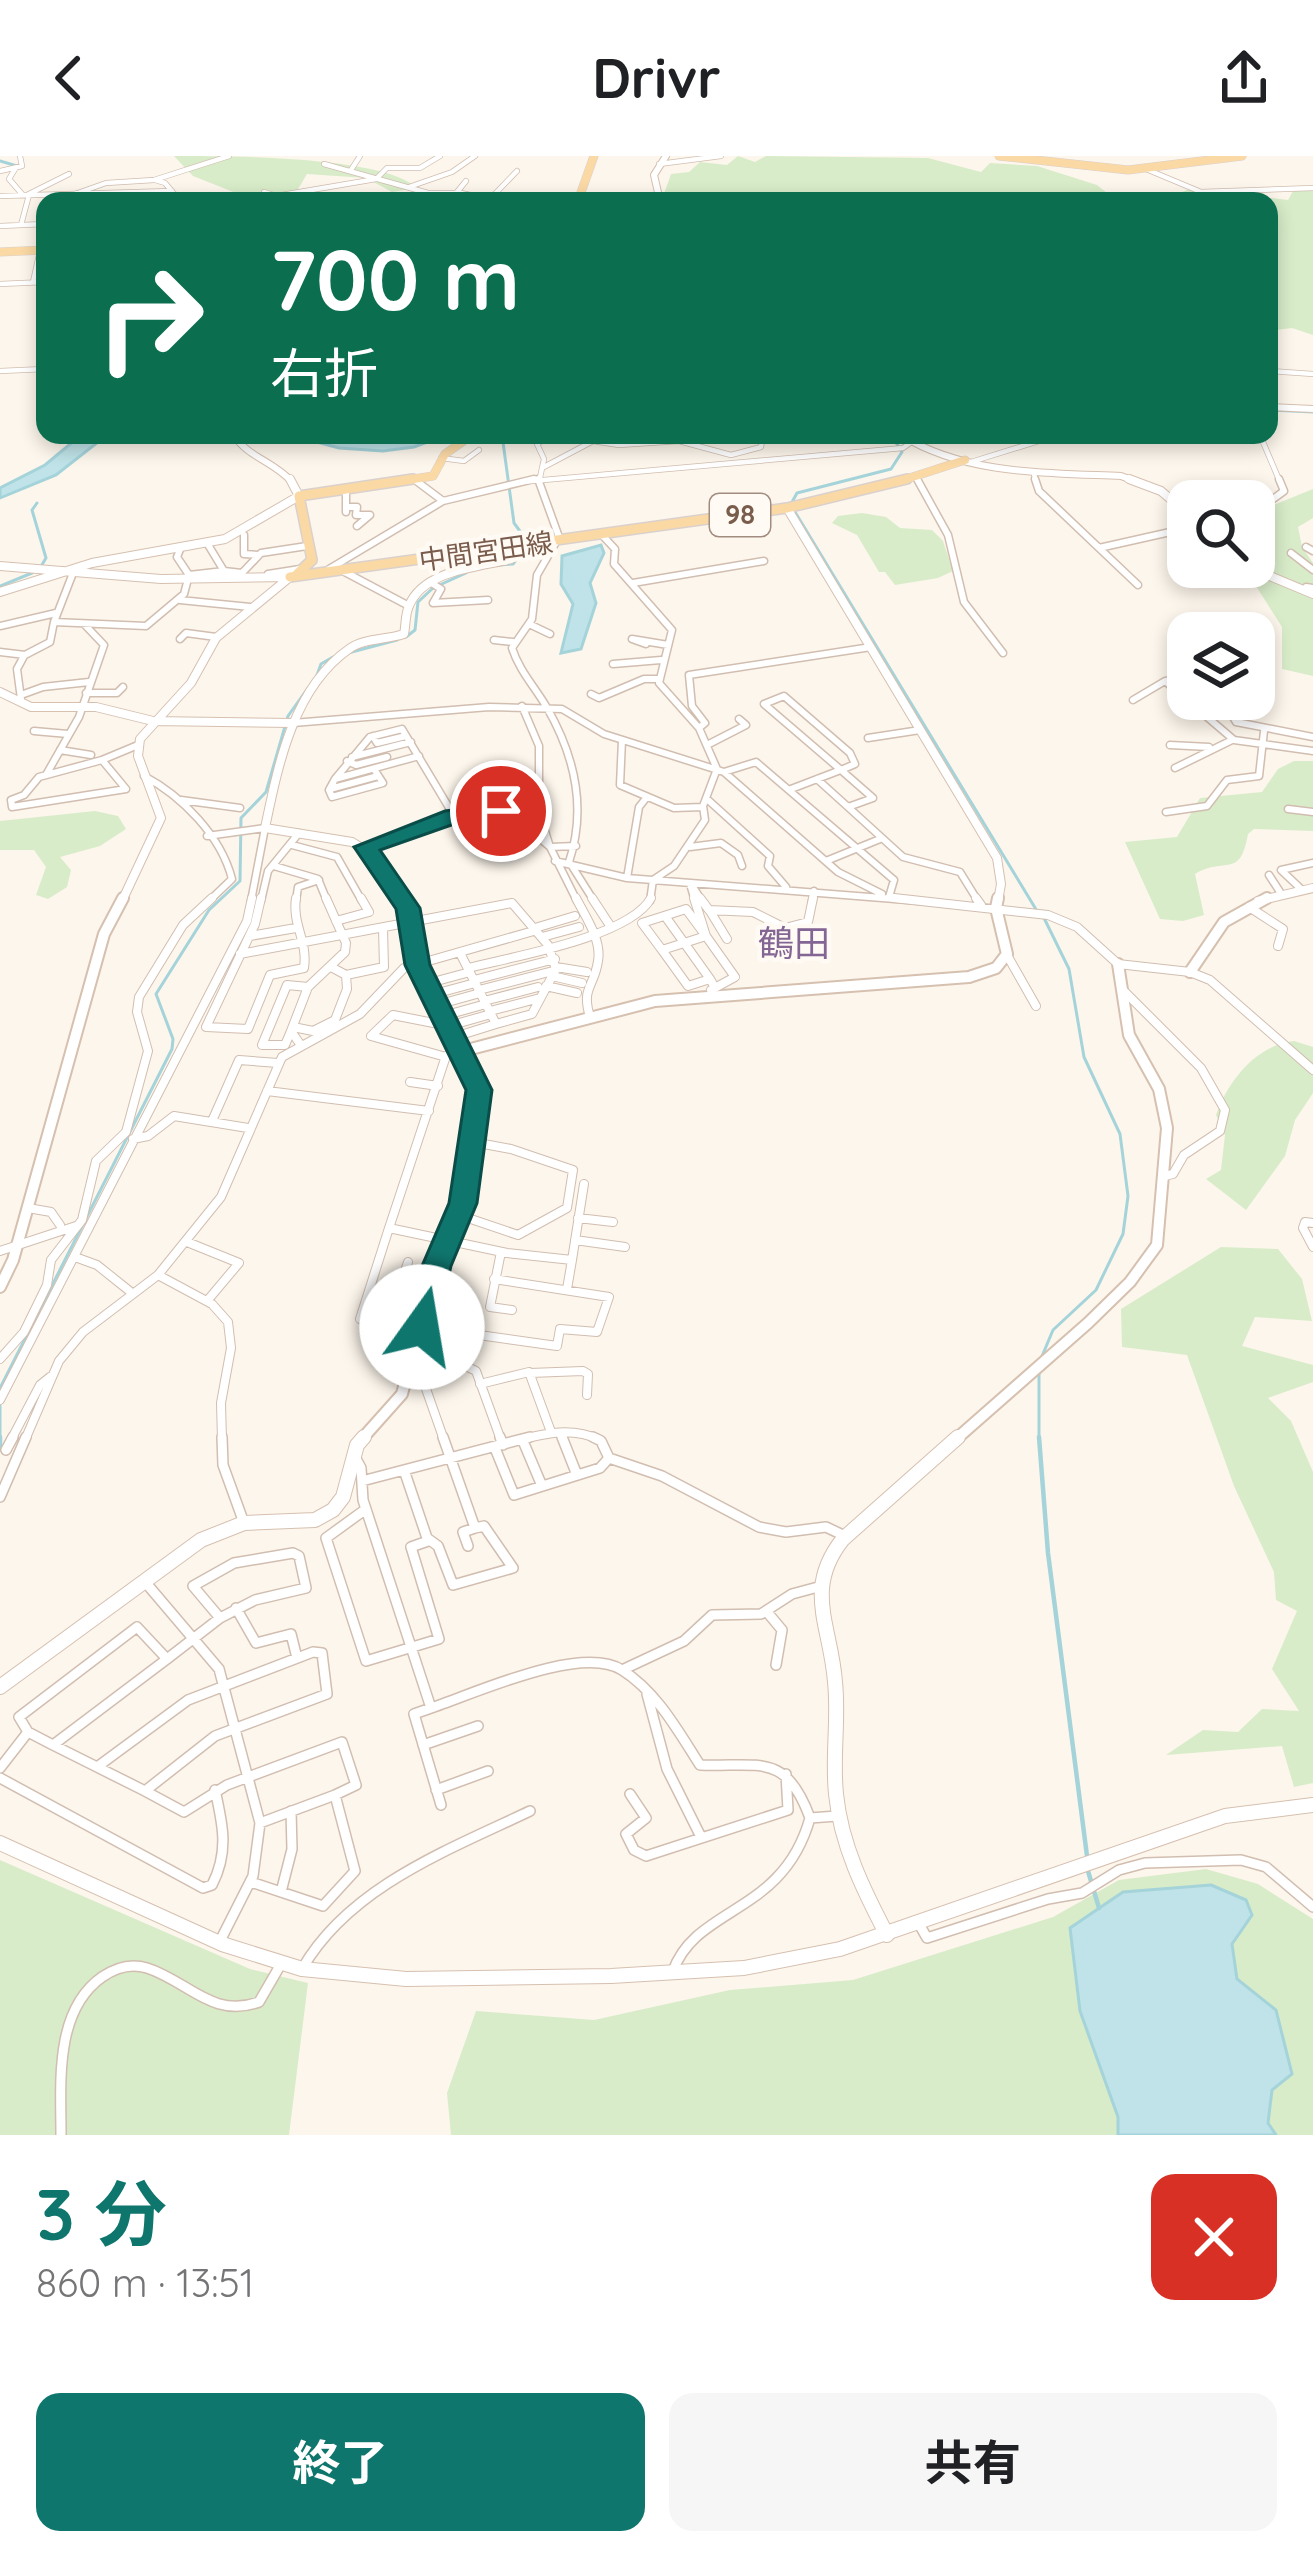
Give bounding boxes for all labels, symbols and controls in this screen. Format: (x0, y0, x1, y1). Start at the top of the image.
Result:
text: Drivr (592, 44, 721, 112)
icon: back (36, 45, 102, 111)
icon: share (1211, 45, 1277, 111)
text: 700 m (270, 226, 520, 331)
icon: right (72, 240, 228, 396)
text: 右折 (270, 339, 378, 407)
map controls (1167, 480, 1275, 720)
button: search (1167, 480, 1275, 588)
road number: 98 (710, 494, 770, 536)
street label: 中間宮田線 (417, 525, 555, 577)
button: layers (1167, 612, 1275, 720)
pin (450, 760, 552, 862)
icon: arrive (468, 778, 534, 844)
district label: 鶴田 (758, 920, 830, 965)
position arrow (359, 1264, 485, 1390)
text: 3 分 (36, 2168, 167, 2258)
button: close (1151, 2174, 1277, 2300)
text: 860 m · 13:51 (36, 2258, 254, 2307)
button: 終了 (36, 2393, 645, 2531)
button: 共有 (669, 2393, 1277, 2531)

